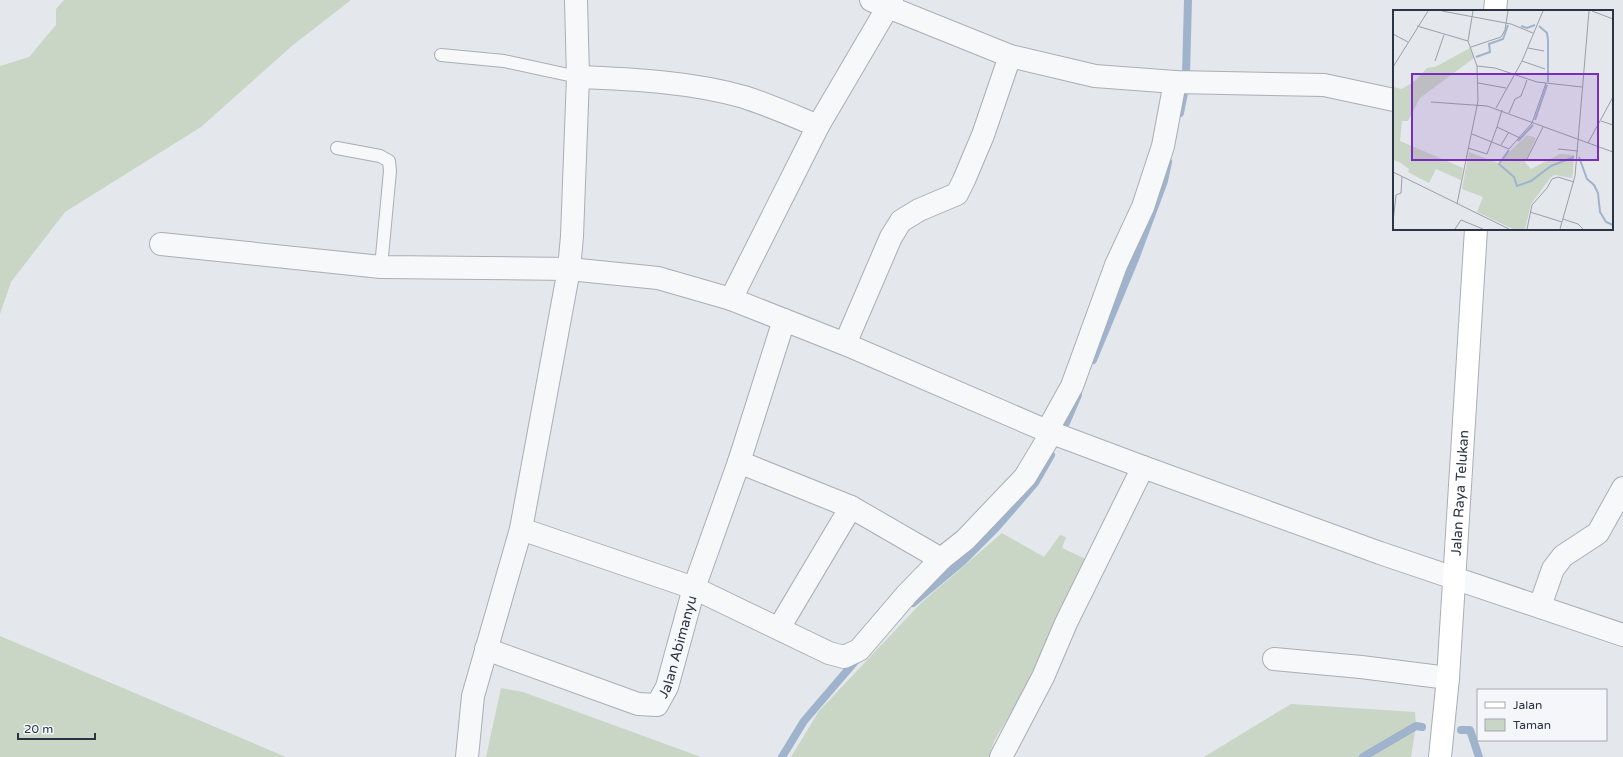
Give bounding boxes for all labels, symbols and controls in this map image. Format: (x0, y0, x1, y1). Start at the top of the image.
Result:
inset map (1393, 10, 1613, 230)
street label: Jalan Raya Telukan (1447, 429, 1472, 556)
street label: Jalan Abimanyu (654, 593, 700, 701)
legend (1477, 689, 1607, 741)
text: Jalan (1513, 698, 1542, 712)
scale bar (18, 715, 95, 741)
text: Taman (1513, 718, 1551, 732)
text: 20 m (24, 722, 53, 736)

